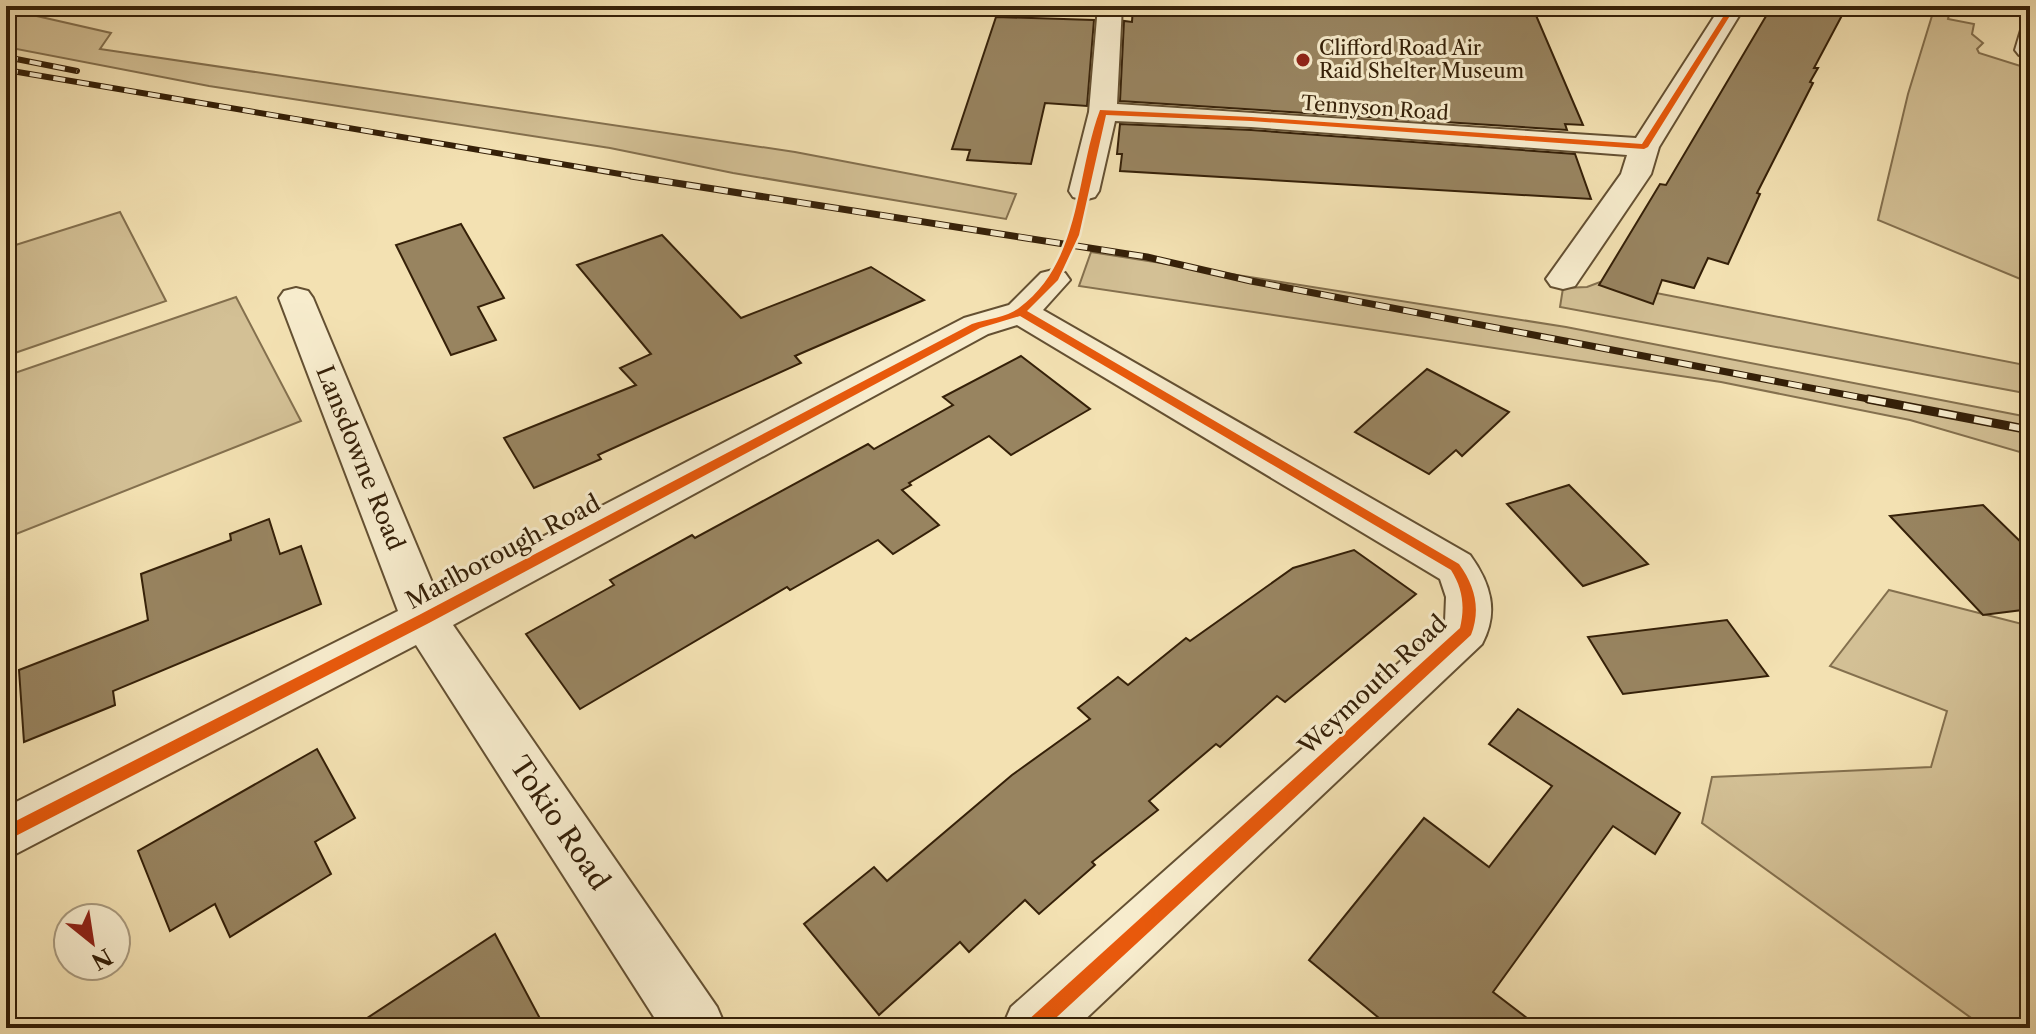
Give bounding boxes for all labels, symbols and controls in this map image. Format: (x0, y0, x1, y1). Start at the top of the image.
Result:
place label: Clifford Road Air Raid Shelter Museum (1319, 36, 1524, 83)
marker: Clifford Road Air Raid Shelter Museum (1294, 51, 1312, 69)
street label: Tennyson Road (1300, 91, 1450, 125)
street label: Lansdowne Road (310, 361, 411, 555)
street label: Marlborough Road (401, 488, 605, 615)
street label: Weymouth Road (1292, 608, 1453, 761)
street label: Tokio Road (503, 750, 617, 896)
north arrow (52, 902, 132, 982)
text: N (87, 942, 117, 975)

